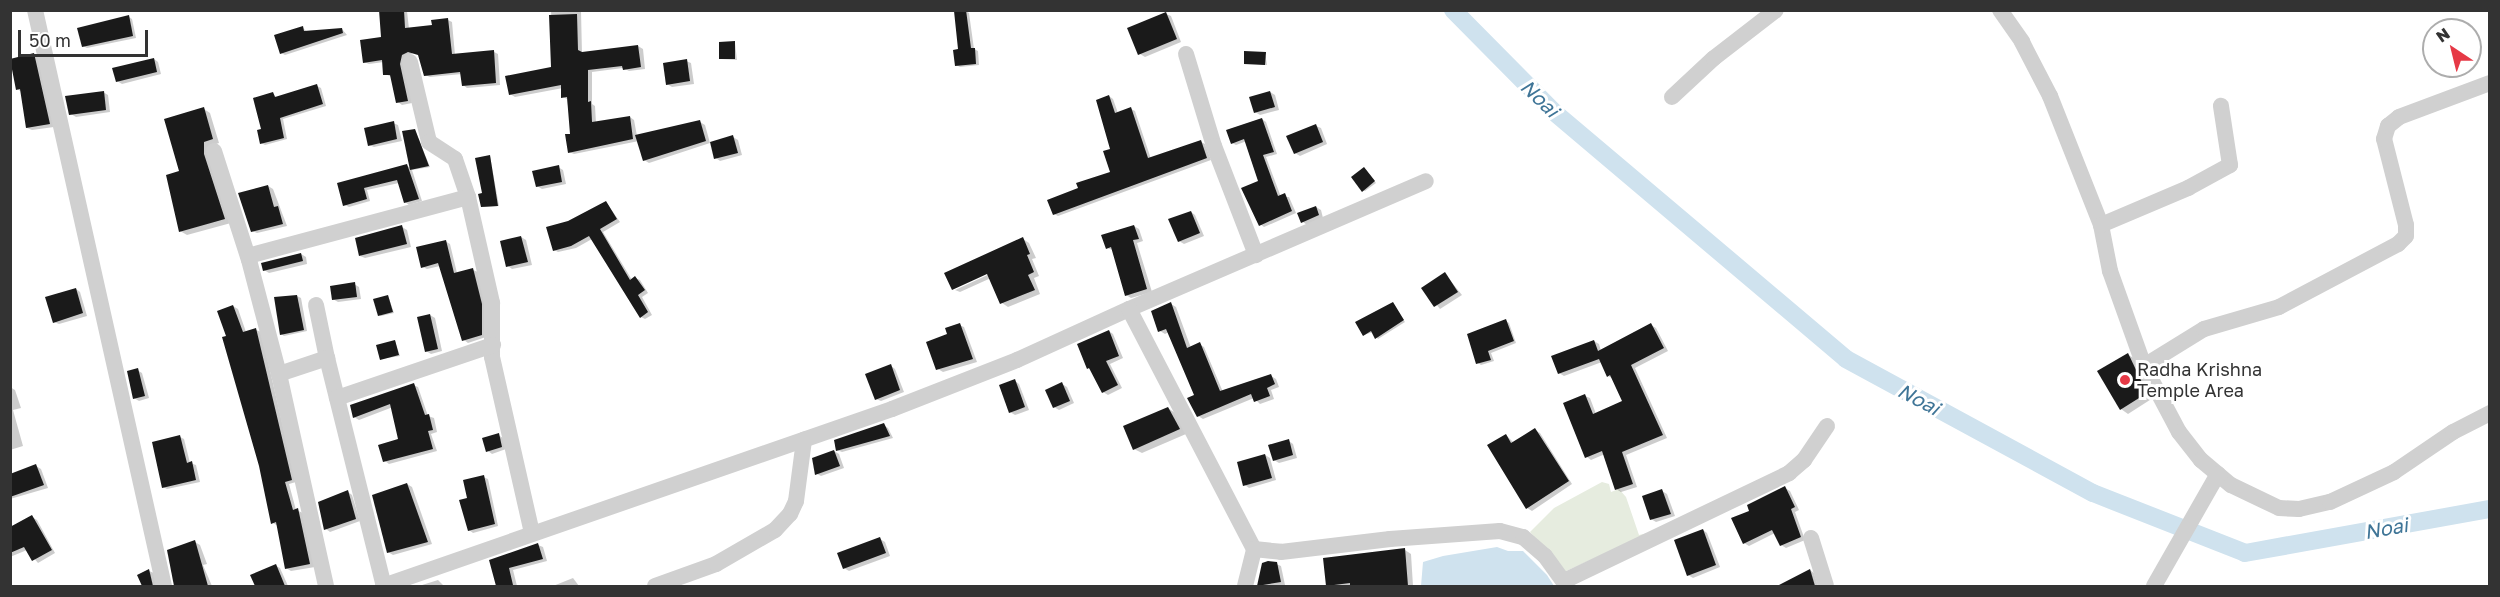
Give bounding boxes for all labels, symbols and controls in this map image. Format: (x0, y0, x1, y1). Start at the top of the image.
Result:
scale bar (21, 18, 152, 56)
north arrow (2422, 18, 2482, 78)
text: N (2432, 23, 2454, 47)
text: 50 m (29, 29, 71, 51)
water label: Noai (1516, 74, 1564, 122)
place label: Radha Krishna Temple Area (2137, 359, 2262, 401)
marker: Radha Krishna Temple Area (2118, 373, 2132, 387)
water label: Noai (1894, 378, 1944, 420)
water label: Noai (2362, 512, 2410, 544)

